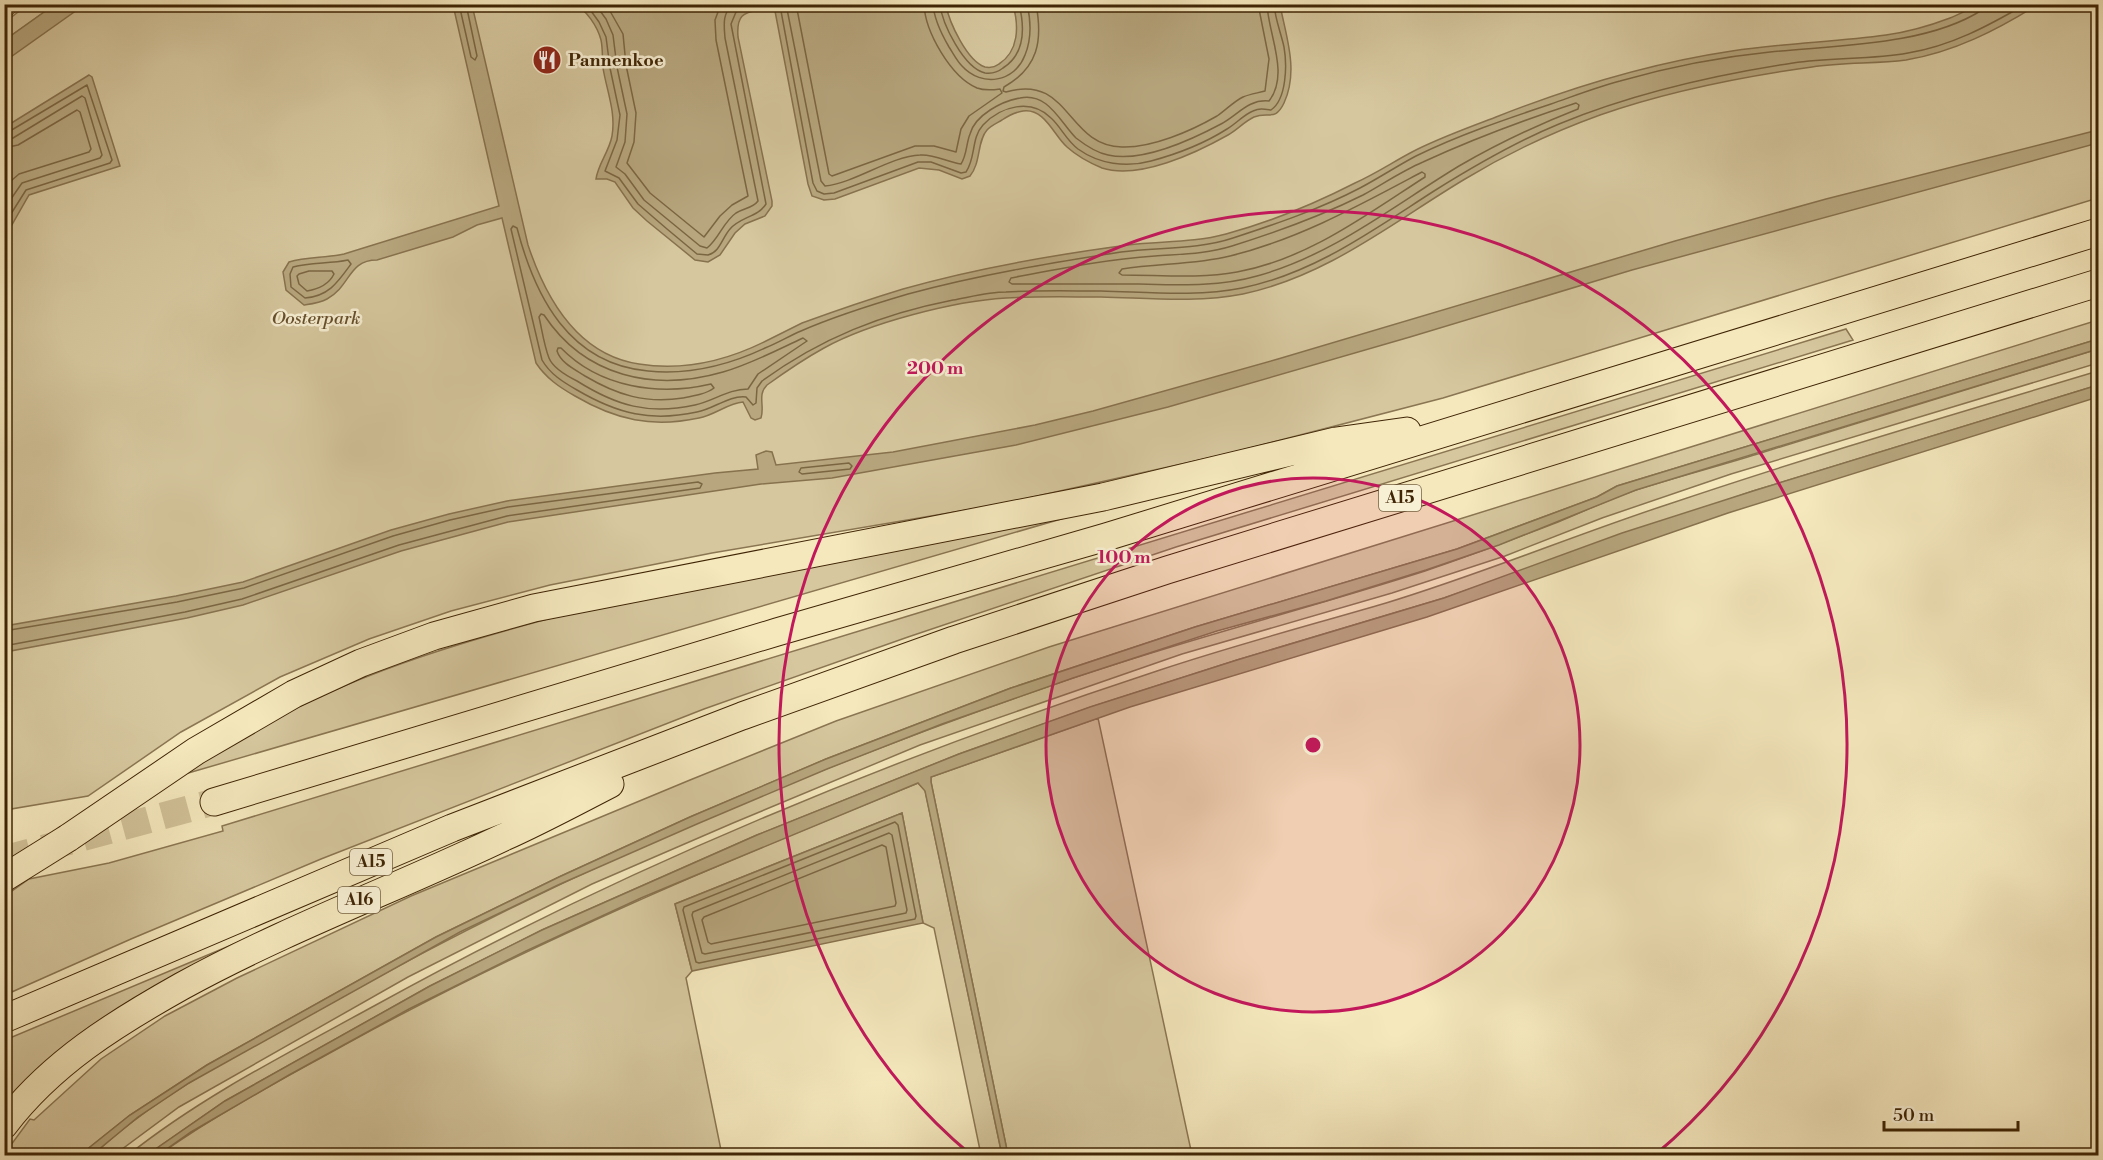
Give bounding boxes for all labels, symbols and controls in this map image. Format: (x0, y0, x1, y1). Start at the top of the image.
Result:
restaurant icon: Pannenkoe (531, 44, 563, 76)
place label: Pannenkoe (568, 49, 664, 72)
park label: Oosterpark (272, 307, 360, 330)
text: 200 m (907, 357, 964, 380)
road number: A15 (1379, 485, 1421, 511)
text: 100 m (1097, 546, 1151, 569)
centre of rings (1303, 735, 1323, 755)
road number: A15 (350, 849, 392, 875)
road number: A16 (338, 887, 380, 913)
scale bar (1884, 1094, 2018, 1132)
text: 50 m (1893, 1104, 1935, 1127)

